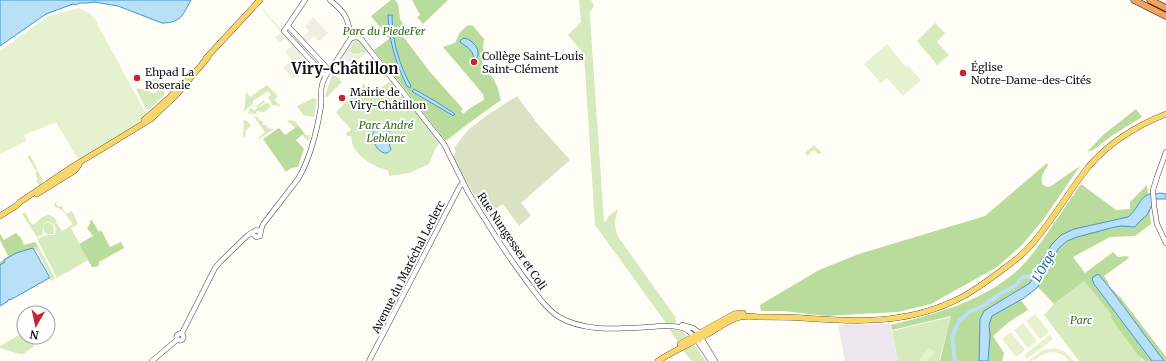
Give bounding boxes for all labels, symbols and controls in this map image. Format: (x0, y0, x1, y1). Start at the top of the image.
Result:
park label: Parc du PiedeFer (343, 24, 426, 38)
place label: Collège Saint-Louis Saint-Clément (482, 49, 584, 76)
marker: Collège Saint-Louis Saint-Clément (469, 57, 479, 67)
district label: Viry-Châtillon (291, 59, 398, 78)
place label: Église Notre-Dame-des-Cités (971, 60, 1091, 87)
place label: Ehpad La Roseraie (145, 65, 194, 92)
marker: Église Notre-Dame-des-Cités (958, 68, 968, 78)
marker: Ehpad La Roseraie (132, 73, 142, 83)
place label: Mairie de Viry-Châtillon (349, 85, 427, 112)
marker: Mairie de Viry-Châtillon (337, 93, 347, 103)
park label: Parc André Leblanc (359, 118, 414, 145)
street label: Rue Nungesser et Coli (474, 190, 550, 293)
street label: Avenue du Maréchal Leclerc (368, 198, 448, 337)
water label: L'Orge (1029, 247, 1058, 284)
north arrow (16, 305, 56, 345)
park label: Parc (1070, 313, 1092, 327)
text: N (29, 327, 40, 342)

